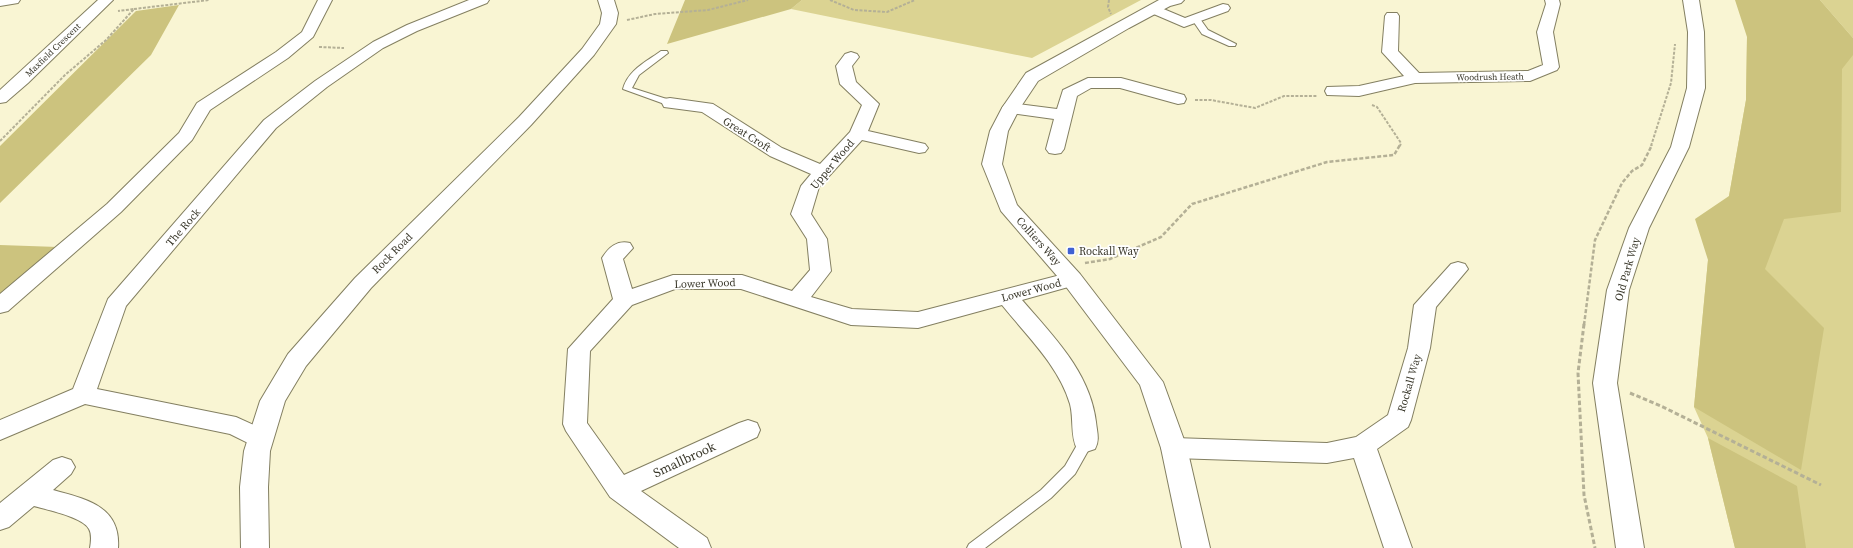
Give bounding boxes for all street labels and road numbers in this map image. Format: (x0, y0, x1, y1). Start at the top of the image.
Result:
street label: Maxfield Crescent (23, 21, 83, 79)
street label: Woodrush Heath (1456, 70, 1525, 84)
street label: Great Croft (720, 114, 774, 156)
street label: Upper Wood (807, 136, 858, 192)
street label: The Rock (163, 204, 205, 250)
street label: Colliers Way (1013, 214, 1065, 269)
street label: Rock Road (369, 229, 417, 277)
street label: Old Park Way (1611, 235, 1644, 303)
street label: Lower Wood (674, 275, 737, 292)
street label: Lower Wood (1000, 275, 1063, 306)
street label: Rockall Way (1394, 352, 1425, 414)
street label: Smallbrook (650, 437, 719, 481)

